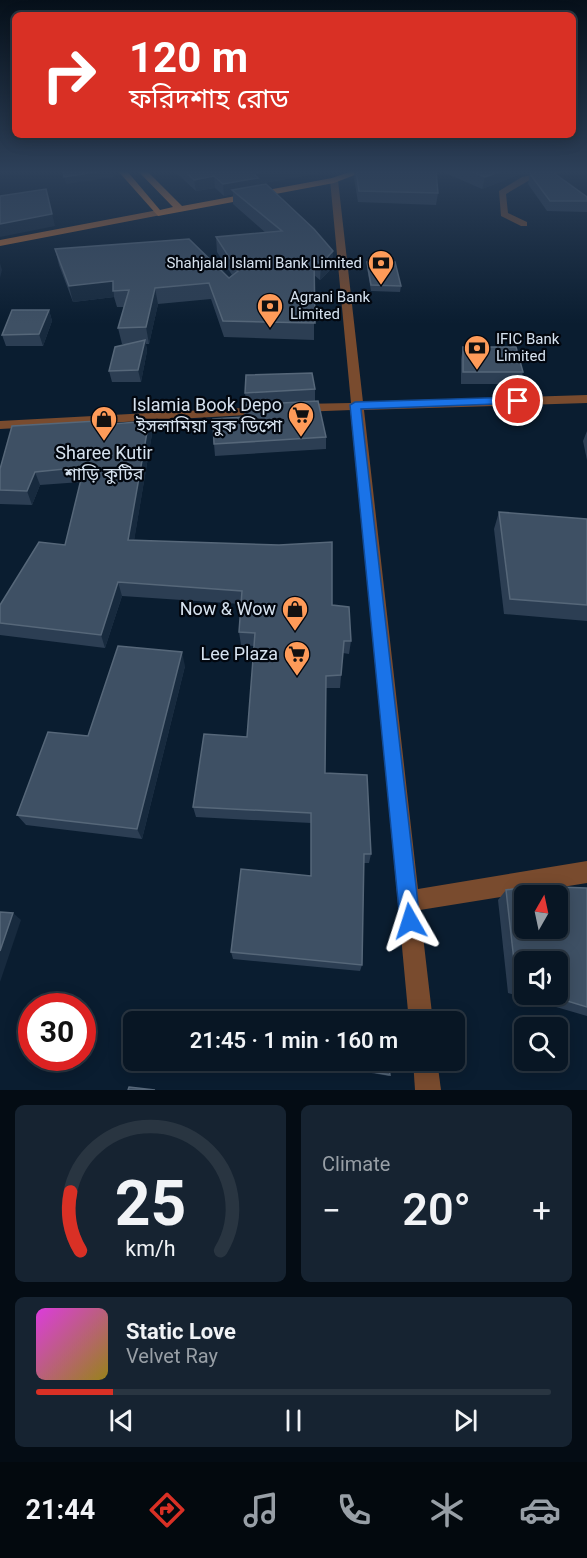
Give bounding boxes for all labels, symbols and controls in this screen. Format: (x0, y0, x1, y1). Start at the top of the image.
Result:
text: 120 m (129, 33, 248, 82)
icon: right (30, 36, 108, 114)
text: ফরিদশাহ রোড (129, 83, 289, 115)
bank icon: Shahjalal Islami Bank Limited (366, 248, 396, 286)
place label: Shahjalal Islami Bank Limited (166, 254, 362, 272)
place label: Agrani Bank Limited (290, 288, 371, 323)
bank icon: Agrani Bank Limited (255, 291, 285, 329)
place label: IFIC Bank Limited (496, 330, 560, 365)
bank icon: IFIC Bank Limited (462, 333, 492, 371)
pin (492, 375, 543, 426)
icon: arrive (501, 384, 534, 417)
place label: Islamia Book Depo ইসলামিয়া বুক ডিপো (132, 394, 282, 437)
supermarket icon: Islamia Book Depo ইসলামিয়া বুক ডিপো (286, 400, 316, 438)
shop icon: Sharee Kutir শাড়ি কুটির (89, 404, 119, 442)
place label: Sharee Kutir শাড়ি কুটির (55, 442, 153, 485)
shop icon: Now & Wow (280, 594, 310, 632)
place label: Now & Wow (180, 598, 276, 619)
supermarket icon: Lee Plaza (282, 639, 312, 677)
place label: Lee Plaza (201, 643, 278, 664)
north arrow (514, 885, 568, 939)
map controls (514, 885, 568, 1071)
position arrow (378, 889, 442, 953)
button: sound (514, 951, 568, 1005)
speed limit sign: 30 (18, 993, 96, 1071)
button: search (514, 1017, 568, 1071)
text: 21:45 · 1 min · 160 m (190, 1028, 398, 1053)
text: Climate (322, 1152, 390, 1176)
text: 25 (115, 1167, 186, 1240)
text: 20° (402, 1183, 471, 1236)
text: − (322, 1191, 341, 1230)
text: + (532, 1191, 551, 1230)
text: km/h (125, 1236, 176, 1261)
text: Static Love (126, 1319, 236, 1344)
text: Velvet Ray (126, 1344, 218, 1368)
icon: previous (105, 1404, 138, 1437)
icon: pause (277, 1404, 310, 1437)
icon: next (449, 1404, 482, 1437)
icon: directions (146, 1489, 188, 1531)
icon: music (240, 1489, 282, 1531)
icon: phone (333, 1489, 375, 1531)
icon: climate (426, 1489, 468, 1531)
icon: car (519, 1489, 561, 1531)
text: 21:44 (26, 1494, 95, 1526)

